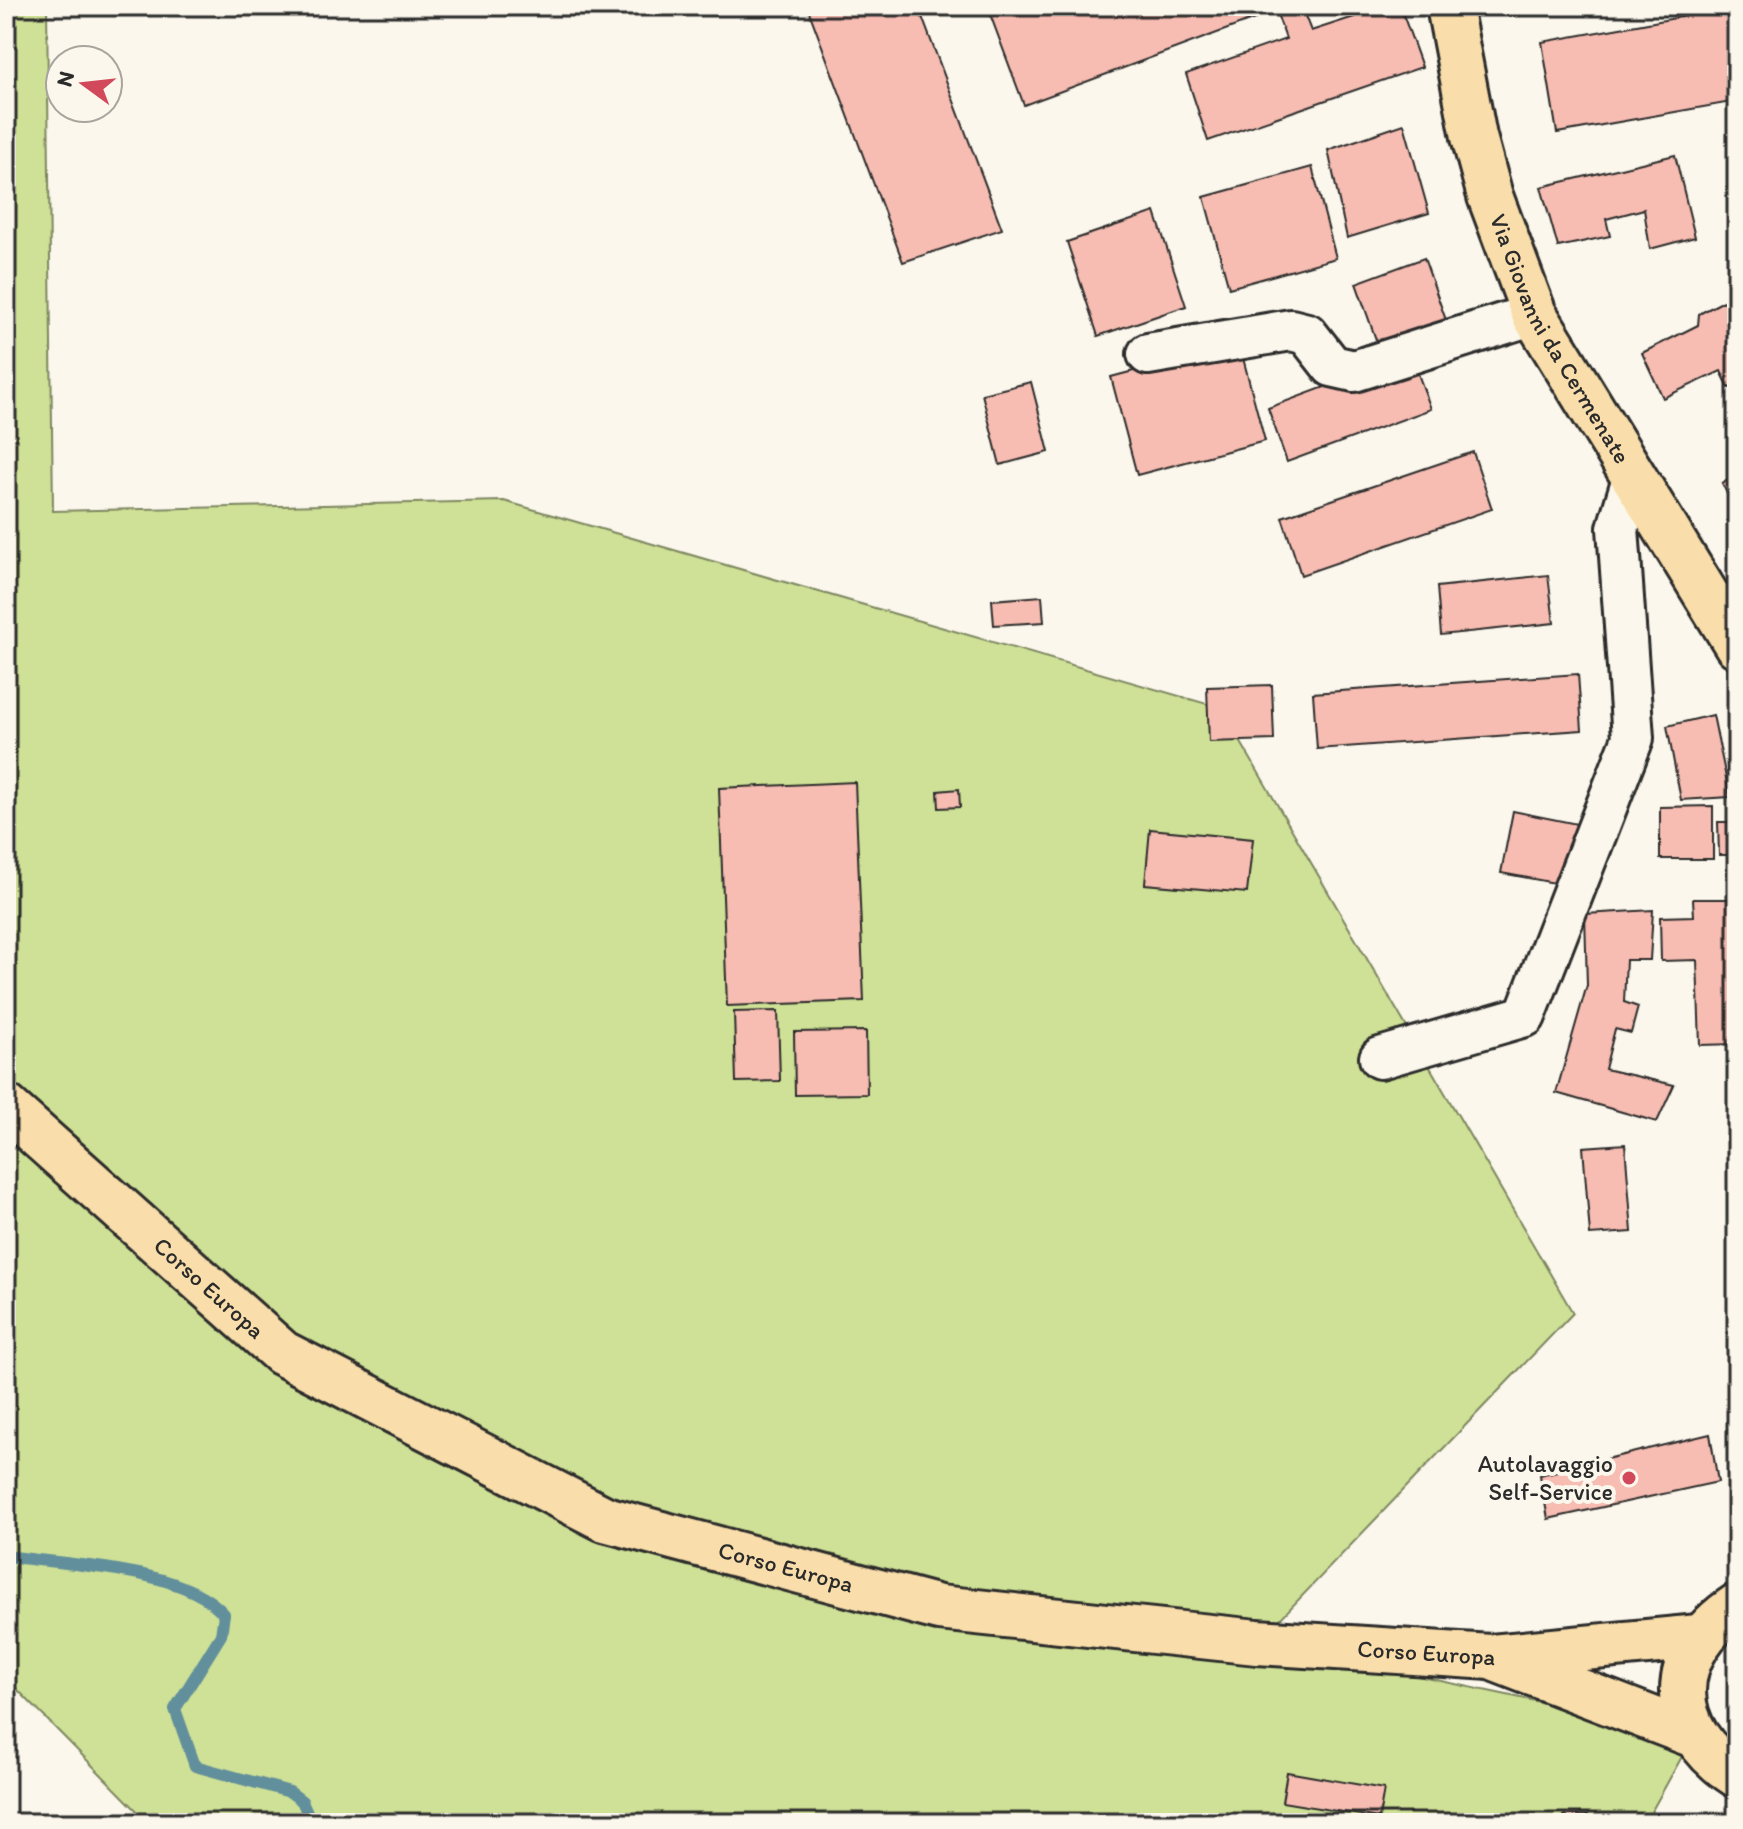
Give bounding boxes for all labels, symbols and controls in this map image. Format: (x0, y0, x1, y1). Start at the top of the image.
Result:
north arrow (44, 44, 124, 124)
text: N (50, 68, 80, 90)
street label: Via Giovanni da Cermenate (1484, 210, 1637, 469)
street label: Corso Europa (148, 1231, 271, 1345)
place label: Autolavaggio Self-Service (1478, 1449, 1613, 1506)
marker: Autolavaggio Self-Service (1620, 1469, 1638, 1487)
street label: Corso Europa (715, 1535, 857, 1599)
street label: Corso Europa (1356, 1633, 1497, 1671)

